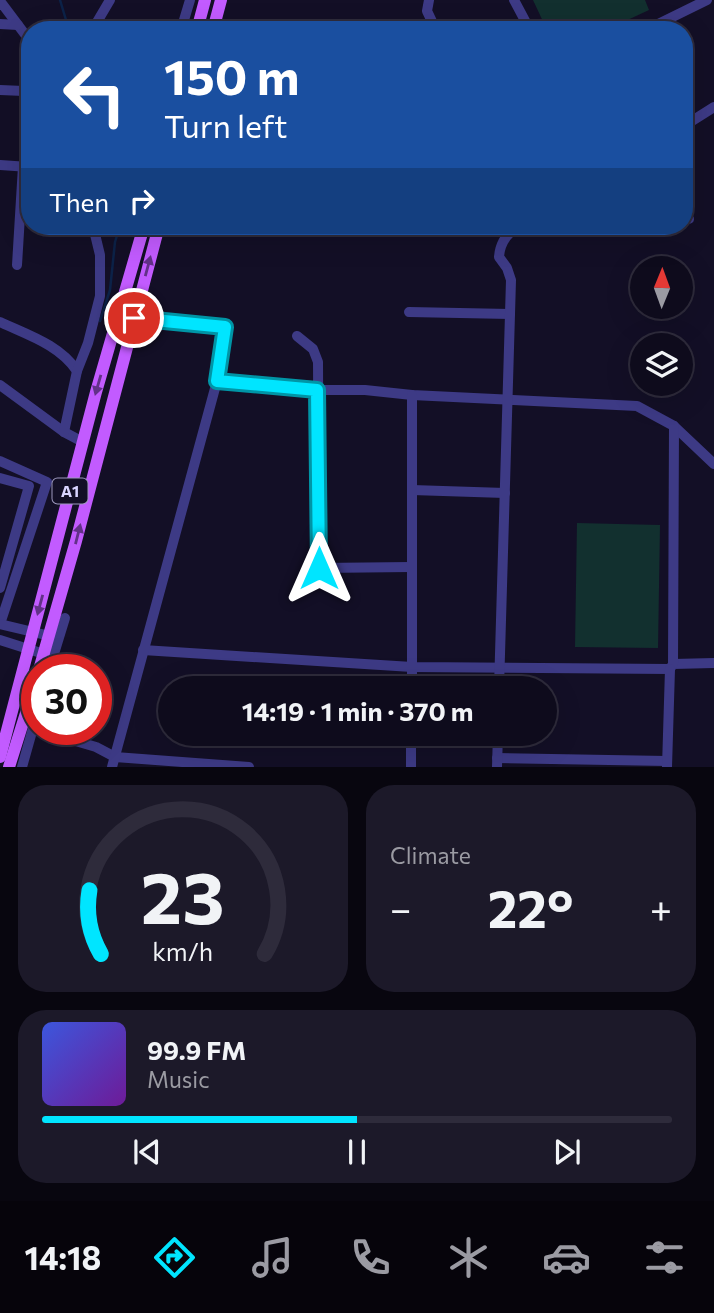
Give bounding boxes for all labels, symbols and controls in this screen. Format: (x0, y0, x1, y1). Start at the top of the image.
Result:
text: 150 m (164, 45, 299, 105)
icon: left (49, 49, 140, 140)
text: Turn left (164, 105, 288, 145)
icon: right (123, 182, 161, 220)
text: Then (49, 186, 109, 217)
one-way arrow (143, 255, 154, 277)
north arrow (630, 256, 693, 318)
map controls (630, 256, 693, 396)
pin (104, 288, 164, 348)
icon: arrive (115, 299, 153, 337)
button: layers (630, 333, 693, 396)
one-way arrow (92, 375, 103, 397)
road number: A1 (52, 478, 88, 504)
one-way arrow (73, 523, 84, 545)
position arrow (282, 531, 356, 605)
one-way arrow (34, 595, 45, 617)
speed limit sign: 30 (21, 654, 112, 745)
text: 14:19 · 1 min · 370 m (242, 695, 473, 726)
text: Climate (390, 841, 471, 869)
text: 23 (141, 851, 225, 940)
text: 22° (488, 875, 573, 939)
text: − (390, 884, 412, 931)
text: + (650, 884, 672, 931)
text: km/h (153, 936, 213, 966)
text: 99.9 FM (147, 1034, 246, 1065)
text: Music (147, 1065, 210, 1093)
icon: previous (128, 1133, 166, 1171)
icon: pause (338, 1133, 376, 1171)
icon: next (548, 1133, 586, 1171)
icon: directions (150, 1233, 199, 1282)
icon: music (248, 1233, 297, 1282)
icon: phone (346, 1233, 395, 1282)
icon: climate (444, 1233, 493, 1282)
icon: car (542, 1233, 591, 1282)
icon: filters (640, 1233, 689, 1282)
text: 14:18 (25, 1237, 101, 1277)

